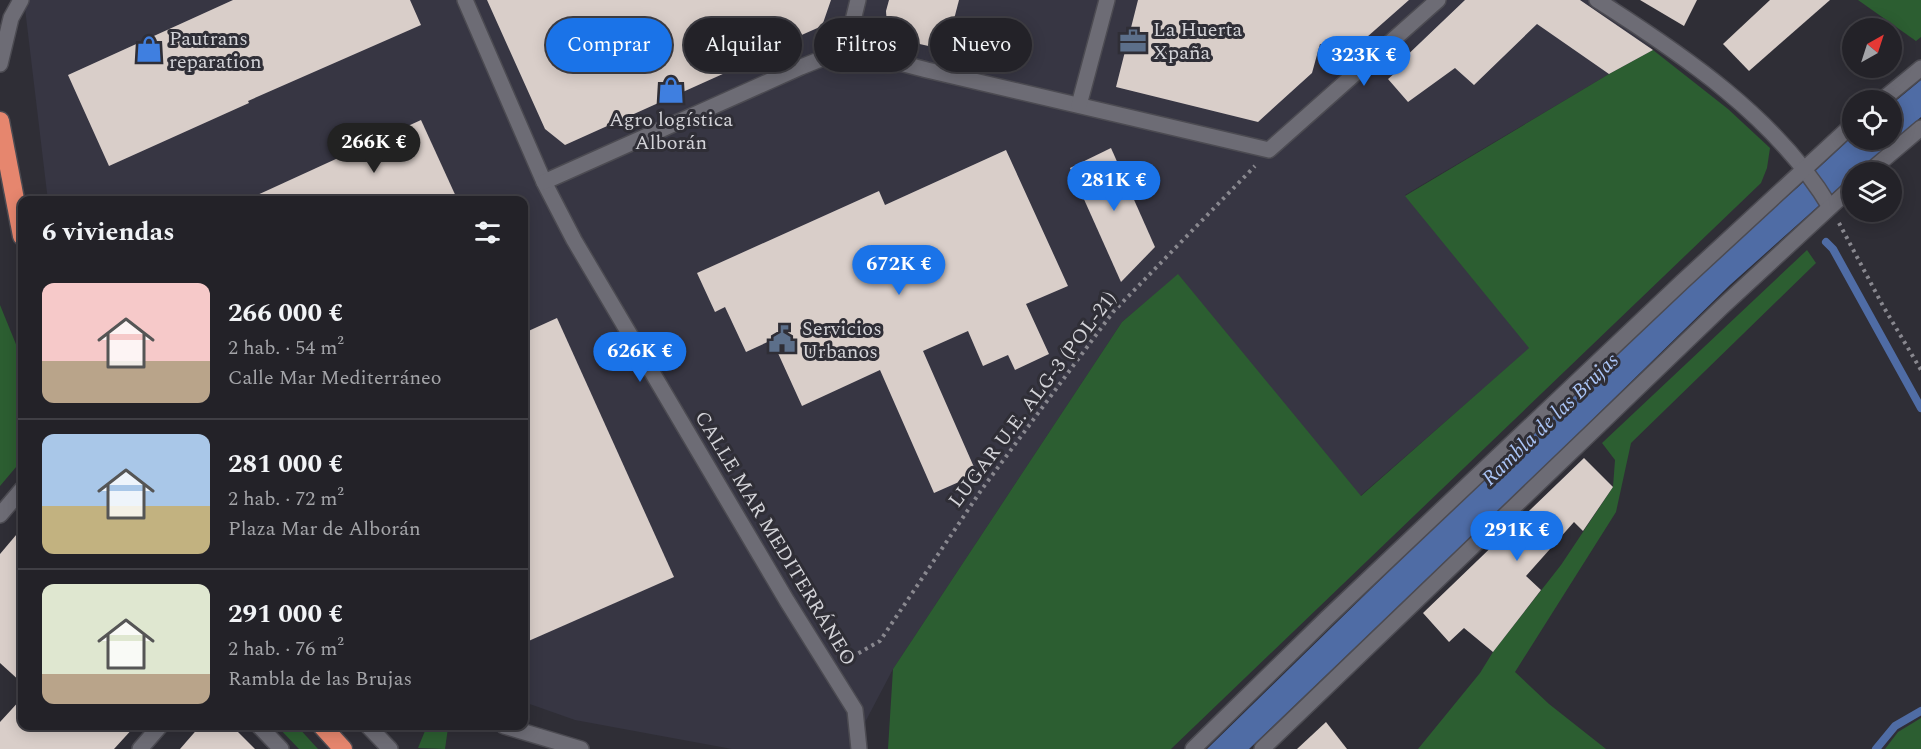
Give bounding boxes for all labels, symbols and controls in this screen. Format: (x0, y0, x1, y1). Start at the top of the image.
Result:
place label: La Huerta Xpaña (1153, 15, 1243, 68)
chip: Comprar (546, 18, 672, 72)
chip: Alquilar (684, 18, 802, 72)
chip: Filtros (814, 18, 918, 72)
chip: Nuevo (930, 18, 1032, 72)
north arrow (1842, 18, 1902, 78)
map controls (1842, 18, 1902, 222)
place label: Pautrans reparation (169, 24, 262, 77)
office icon: La Huerta Xpaña (1118, 26, 1148, 56)
shop icon: Pautrans reparation (134, 34, 164, 64)
pin: 323K € (1315, 36, 1413, 87)
text: 323K € (1331, 40, 1397, 70)
shop icon: Agro logística Alborán (656, 75, 686, 105)
button: locate (1842, 90, 1902, 150)
place label: Agro logística Alborán (609, 105, 733, 158)
pin: 266K € (325, 123, 423, 174)
text: 266K € (341, 127, 407, 157)
pin: 281K € (1065, 161, 1163, 212)
button: layers (1842, 162, 1902, 222)
text: 281K € (1081, 165, 1147, 195)
text: 6 viviendas (42, 212, 175, 252)
icon: filters (471, 216, 504, 249)
pin: 672K € (850, 245, 948, 296)
text: 672K € (866, 249, 932, 279)
street label: LUGAR U.E. ALG-3 (POL-21) (941, 285, 1124, 514)
text: 266 000 € (228, 293, 343, 333)
icon: home (90, 307, 162, 379)
place label: Servicios Urbanos (802, 314, 882, 367)
public building icon: Servicios Urbanos (767, 324, 797, 354)
pin: 626K € (591, 332, 689, 383)
text: 2 hab. · 54 m² (228, 333, 344, 363)
text: 626K € (607, 336, 673, 366)
water label: Rambla de las Brujas (1475, 345, 1627, 494)
text: Calle Mar Mediterráneo (228, 363, 442, 393)
street label: CALLE MAR MEDITERRÁNEO (687, 405, 863, 672)
text: 281 000 € (228, 444, 343, 484)
icon: home (90, 458, 162, 530)
text: 2 hab. · 72 m² (228, 484, 344, 514)
pin: 291K € (1468, 511, 1566, 562)
text: Plaza Mar de Alborán (228, 514, 421, 544)
text: 291K € (1484, 515, 1550, 545)
text: 291 000 € (228, 594, 343, 634)
icon: home (90, 608, 162, 680)
text: 2 hab. · 76 m² (228, 634, 344, 664)
text: Rambla de las Brujas (228, 664, 412, 694)

